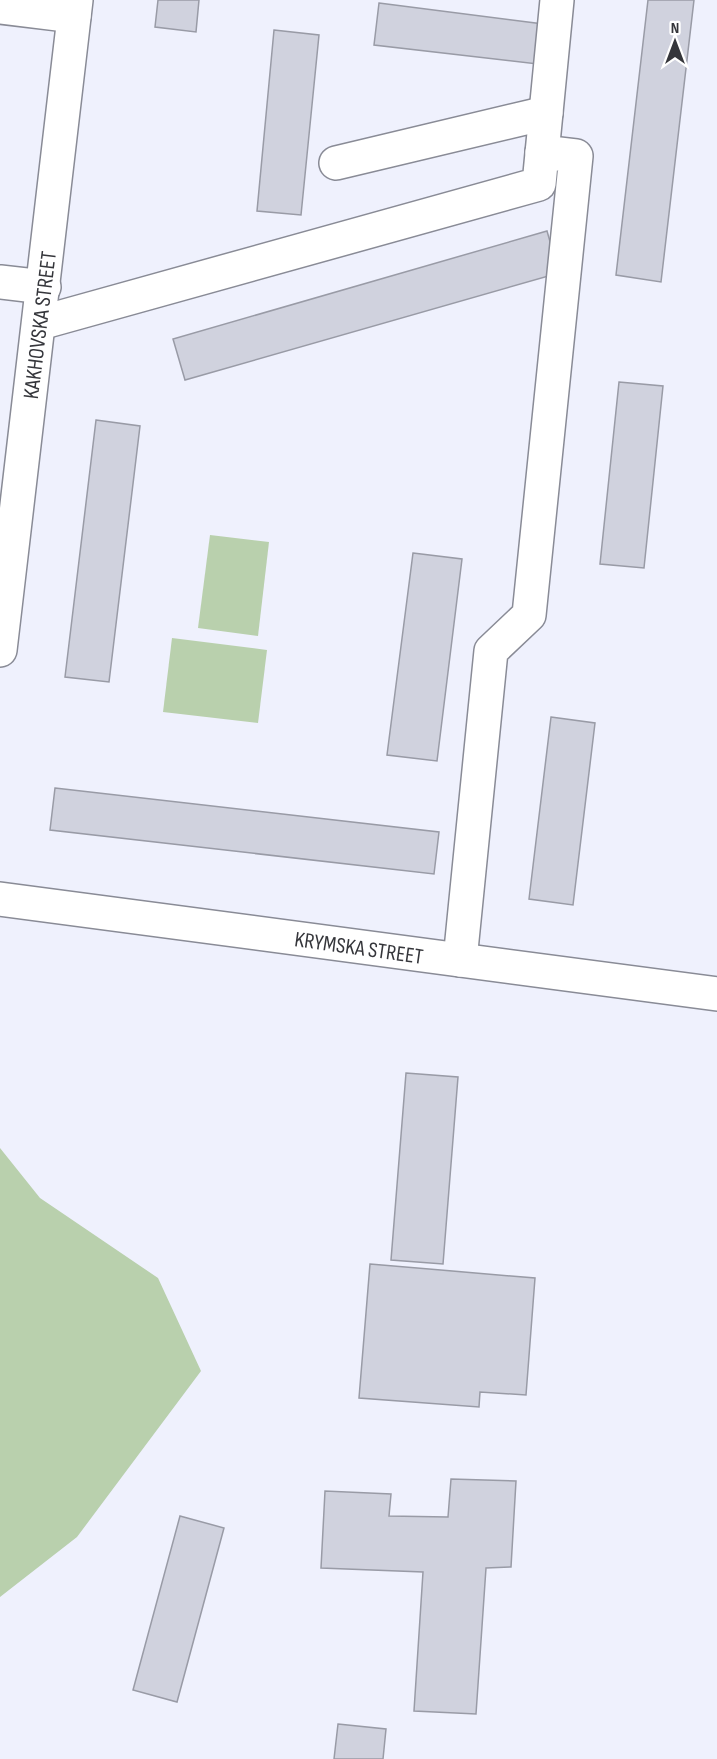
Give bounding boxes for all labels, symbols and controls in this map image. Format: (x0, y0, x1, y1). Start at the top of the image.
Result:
north arrow (645, 12, 705, 72)
text: N (671, 19, 679, 38)
street label: KAKHOVSKA STREET (18, 250, 63, 401)
street label: KRYMSKA STREET (293, 926, 425, 971)

